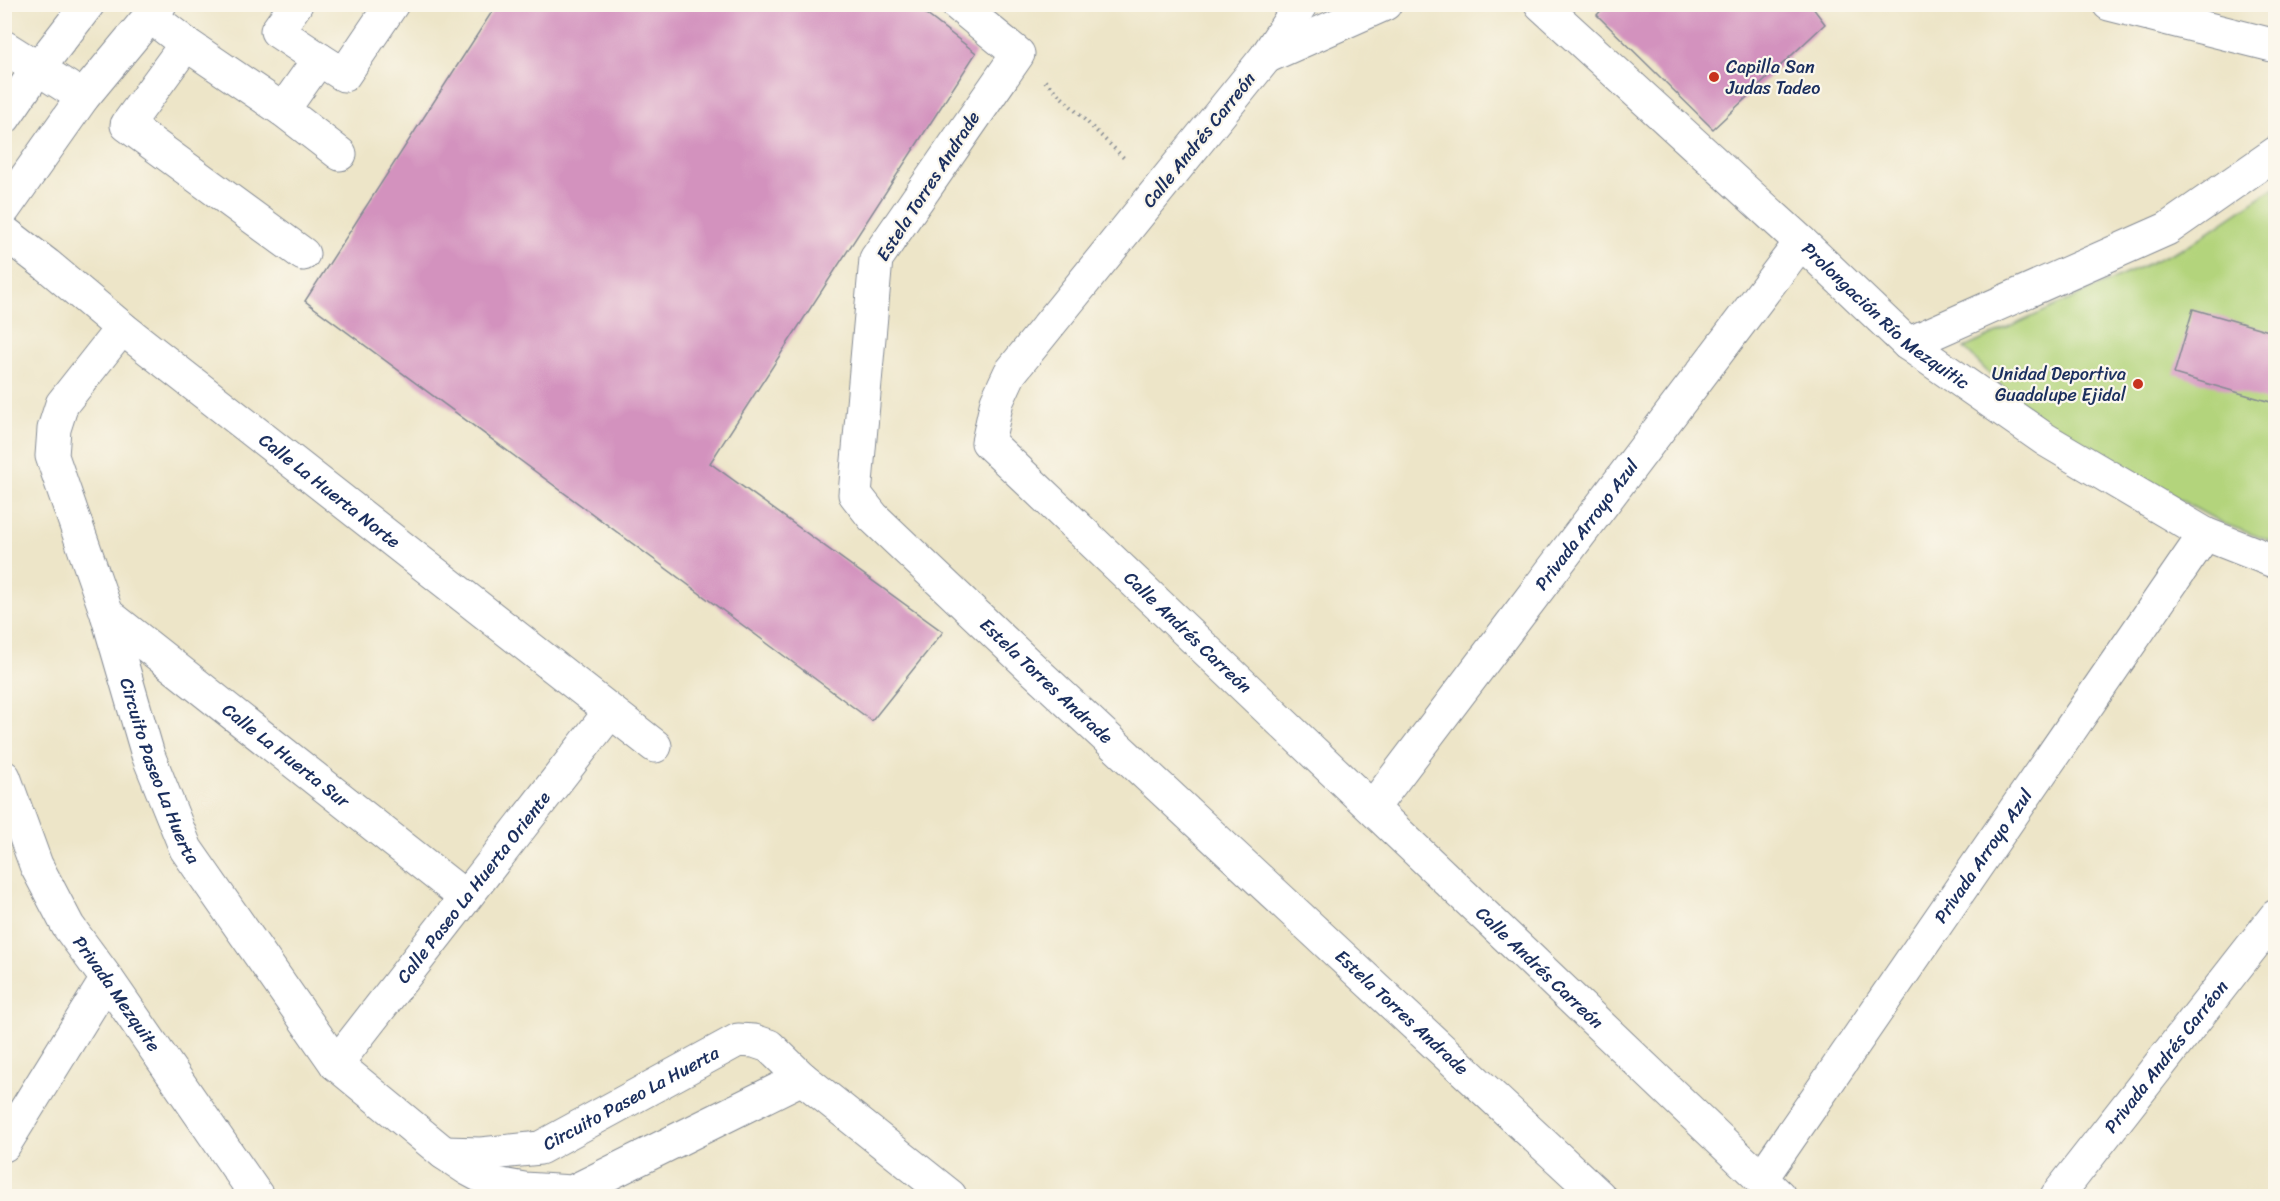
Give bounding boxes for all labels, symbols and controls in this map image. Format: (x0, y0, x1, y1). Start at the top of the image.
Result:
place label: Capilla San Judas Tadeo (1725, 51, 1820, 104)
street label: Calle Andrés Carreón (1134, 65, 1264, 215)
marker: Capilla San Judas Tadeo (1707, 70, 1721, 84)
street label: Estela Torres Andrade (867, 104, 989, 268)
street label: Prolongación Río Mezquitic (1794, 234, 1976, 398)
place label: Unidad Deportiva Guadalupe Ejidal (1992, 358, 2127, 411)
marker: Unidad Deportiva Guadalupe Ejidal (2131, 377, 2145, 391)
street label: Calle La Huerta Norte (252, 425, 408, 557)
street label: Privada Arroyo Azul (1526, 452, 1648, 597)
street label: Calle Andrés Carreón (1116, 563, 1260, 702)
street label: Estela Torres Andrade (972, 610, 1121, 752)
street label: Circuito Paseo La Huerta (110, 674, 209, 872)
street label: Calle La Huerta Sur (215, 695, 358, 817)
street label: Privada Arroyo Azul (1925, 781, 2042, 930)
street label: Calle Paseo La Huerta Oriente (388, 784, 559, 991)
street label: Calle Andrés Carreón (1468, 898, 1611, 1037)
street label: Privada Mezquite (64, 929, 169, 1059)
street label: Estela Torres Andrade (1327, 941, 1476, 1083)
street label: Privada Andrés Carréon (2096, 973, 2237, 1140)
street label: Circuito Paseo La Huerta (537, 1037, 726, 1160)

